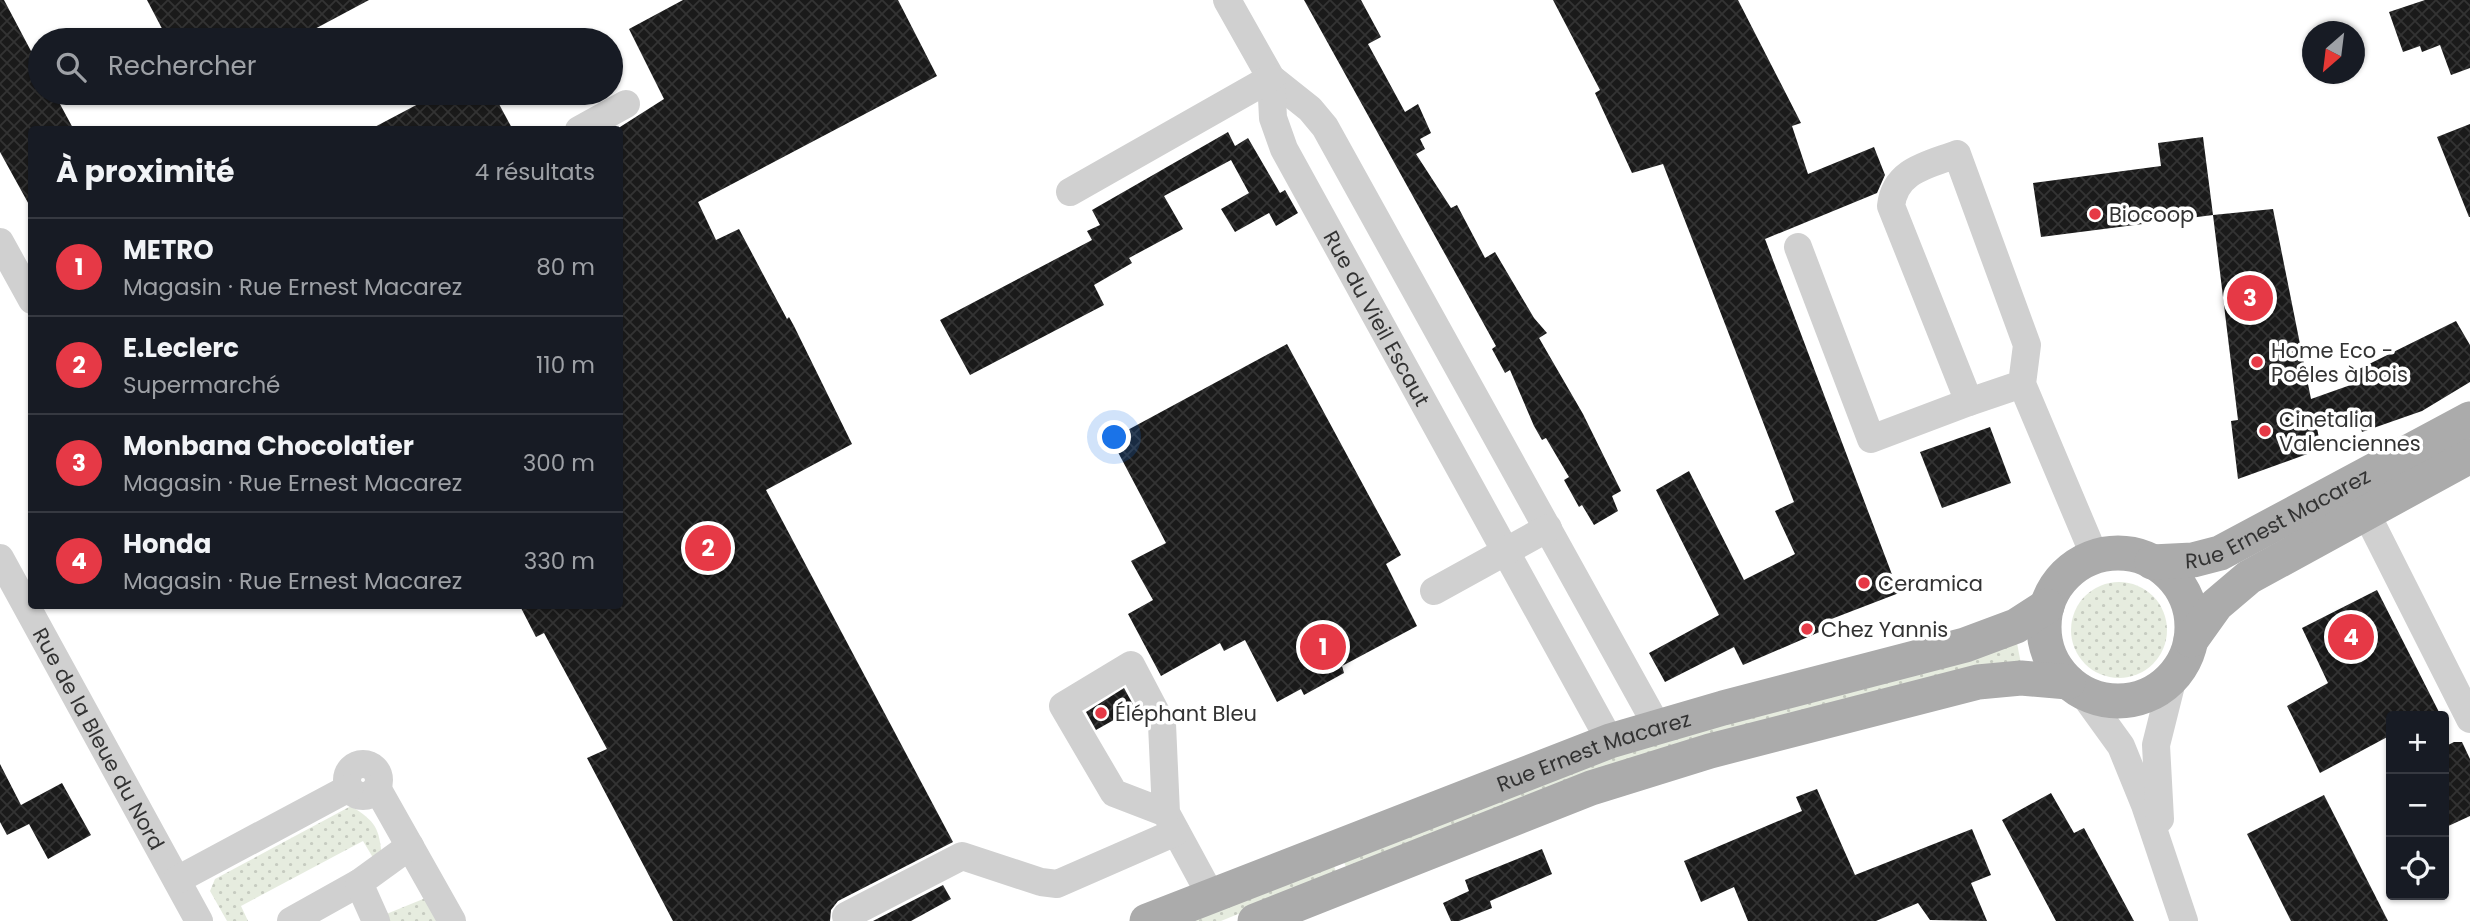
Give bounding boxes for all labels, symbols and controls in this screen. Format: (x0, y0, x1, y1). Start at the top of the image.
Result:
north arrow (2302, 21, 2365, 84)
search box (28, 28, 623, 105)
icon: search (52, 48, 90, 86)
text: Rechercher (108, 48, 256, 84)
text: À proximité (56, 150, 235, 193)
text: 4 résultats (475, 156, 595, 188)
place label: Biocoop (2109, 200, 2194, 229)
marker: Biocoop (2087, 206, 2103, 222)
street label: Rue du Vieil Escaut (1317, 225, 1437, 411)
text: METRO (123, 232, 214, 268)
text: 1 (75, 251, 83, 283)
text: 80 m (536, 251, 595, 283)
text: Magasin · Rue Ernest Macarez (123, 271, 462, 303)
pin: 3 (2227, 272, 2273, 324)
text: E.Leclerc (123, 330, 239, 366)
place label: Home Eco - Poêles à bois (2271, 336, 2408, 389)
text: 2 (72, 349, 86, 381)
text: 110 m (536, 349, 595, 381)
marker: Home Eco - Poêles à bois (2249, 354, 2265, 370)
text: Supermarché (123, 369, 280, 401)
place label: Cinetalia Valenciennes (2279, 405, 2421, 458)
your location (1097, 420, 1131, 454)
marker: Cinetalia Valenciennes (2257, 423, 2273, 439)
text: Monbana Chocolatier (123, 428, 414, 464)
text: 3 (72, 447, 86, 479)
text: 300 m (523, 447, 595, 479)
street label: Rue Ernest Macarez (2184, 461, 2375, 575)
text: Magasin · Rue Ernest Macarez (123, 467, 462, 499)
pin: 2 (685, 522, 731, 574)
text: Honda (123, 526, 211, 562)
text: 4 (71, 545, 87, 577)
text: 330 m (524, 545, 595, 577)
text: Magasin · Rue Ernest Macarez (123, 565, 462, 597)
place label: Ceramica (1878, 569, 1983, 598)
marker: Ceramica (1856, 575, 1872, 591)
pin: 4 (2328, 611, 2374, 663)
place label: Chez Yannis (1821, 615, 1948, 644)
pin: 1 (1300, 621, 1346, 673)
marker: Chez Yannis (1799, 621, 1815, 637)
street label: Rue de la Bleue du Nord (26, 622, 172, 855)
place label: Éléphant Bleu (1115, 699, 1257, 728)
street label: Rue Ernest Macarez (1492, 704, 1694, 798)
marker: Éléphant Bleu (1093, 705, 1109, 721)
map controls (2386, 711, 2449, 900)
button: + (2386, 711, 2449, 774)
button: − (2386, 774, 2449, 837)
button: locate (2386, 837, 2449, 900)

